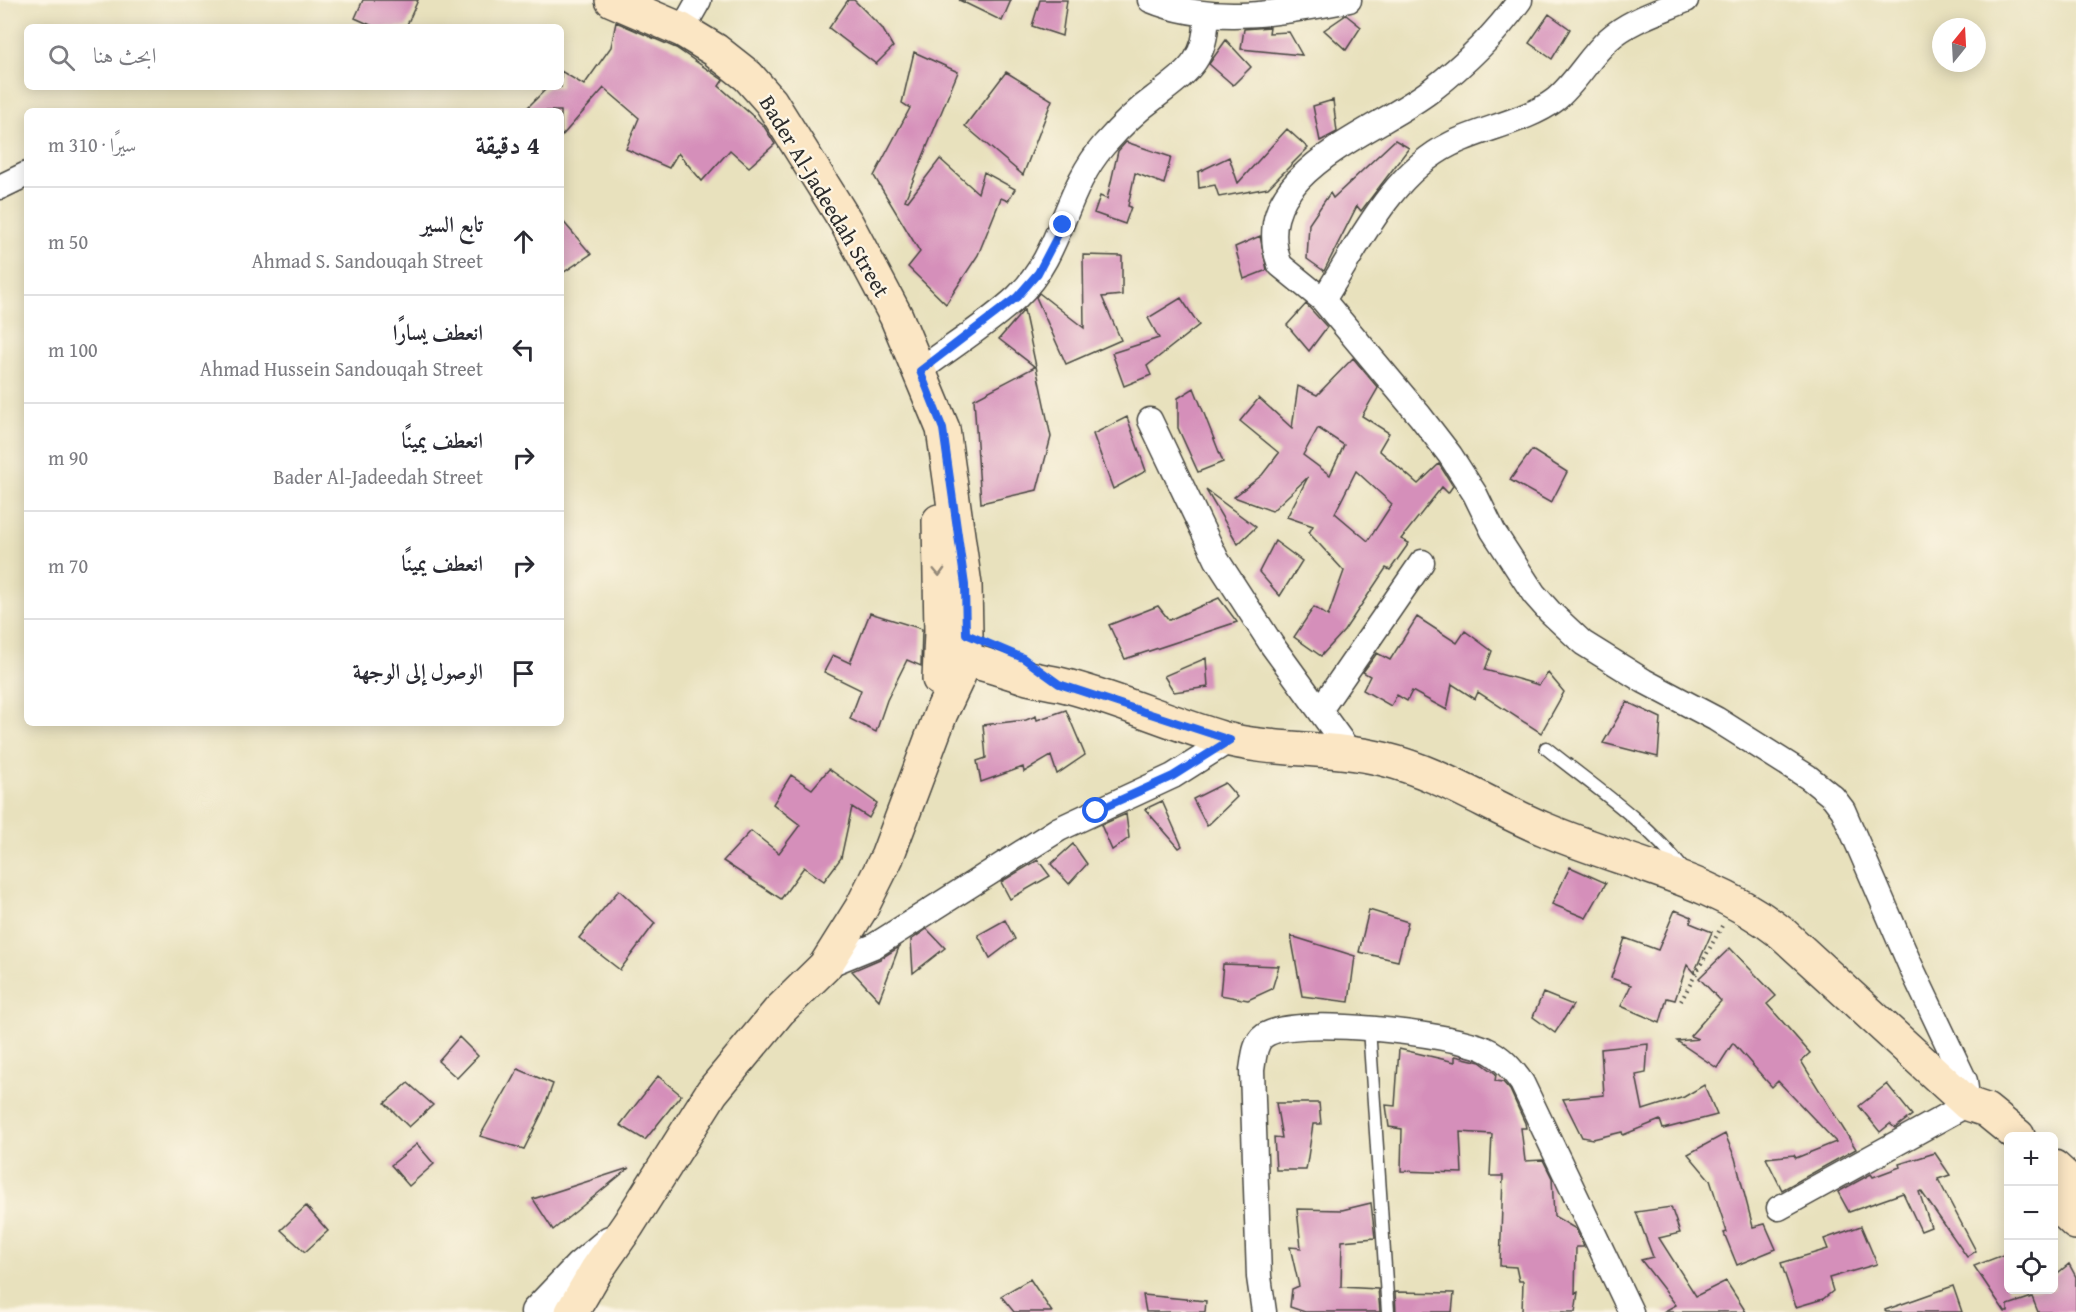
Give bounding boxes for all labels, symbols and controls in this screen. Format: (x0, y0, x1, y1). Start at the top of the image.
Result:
north arrow (1932, 18, 1986, 72)
search box (24, 24, 564, 90)
text: ابحث هنا (93, 39, 157, 71)
icon: search (45, 41, 78, 74)
street label: Bader Al-Jadeedah Street (752, 89, 898, 303)
text: 4 دقيقة (475, 125, 540, 164)
text: سيرًا · 310 m (48, 130, 136, 159)
text: تابع السير (421, 208, 483, 240)
route end (1049, 211, 1075, 237)
icon: ahead (507, 225, 540, 258)
text: 50 m (48, 227, 88, 256)
text: Ahmad S. Sandouqah Street (251, 246, 483, 275)
text: انعطف يسارًا (393, 316, 483, 348)
icon: left (507, 333, 540, 366)
text: 100 m (48, 335, 98, 364)
text: Ahmad Hussein Sandouqah Street (200, 354, 483, 383)
text: انعطف يمينًا (402, 424, 483, 456)
icon: right (507, 441, 540, 474)
text: 90 m (48, 443, 88, 472)
text: Bader Al-Jadeedah Street (273, 462, 483, 491)
text: انعطف يمينًا (402, 547, 483, 579)
icon: right (507, 549, 540, 582)
text: 70 m (48, 551, 88, 580)
one-way arrow (933, 567, 946, 576)
text: الوصول إلى الوجهة (353, 655, 483, 687)
icon: arrive (507, 657, 540, 690)
route start (1082, 797, 1108, 823)
map controls (2004, 1132, 2058, 1294)
button: + (2004, 1132, 2058, 1186)
button: − (2004, 1186, 2058, 1240)
button: locate (2004, 1240, 2058, 1294)

